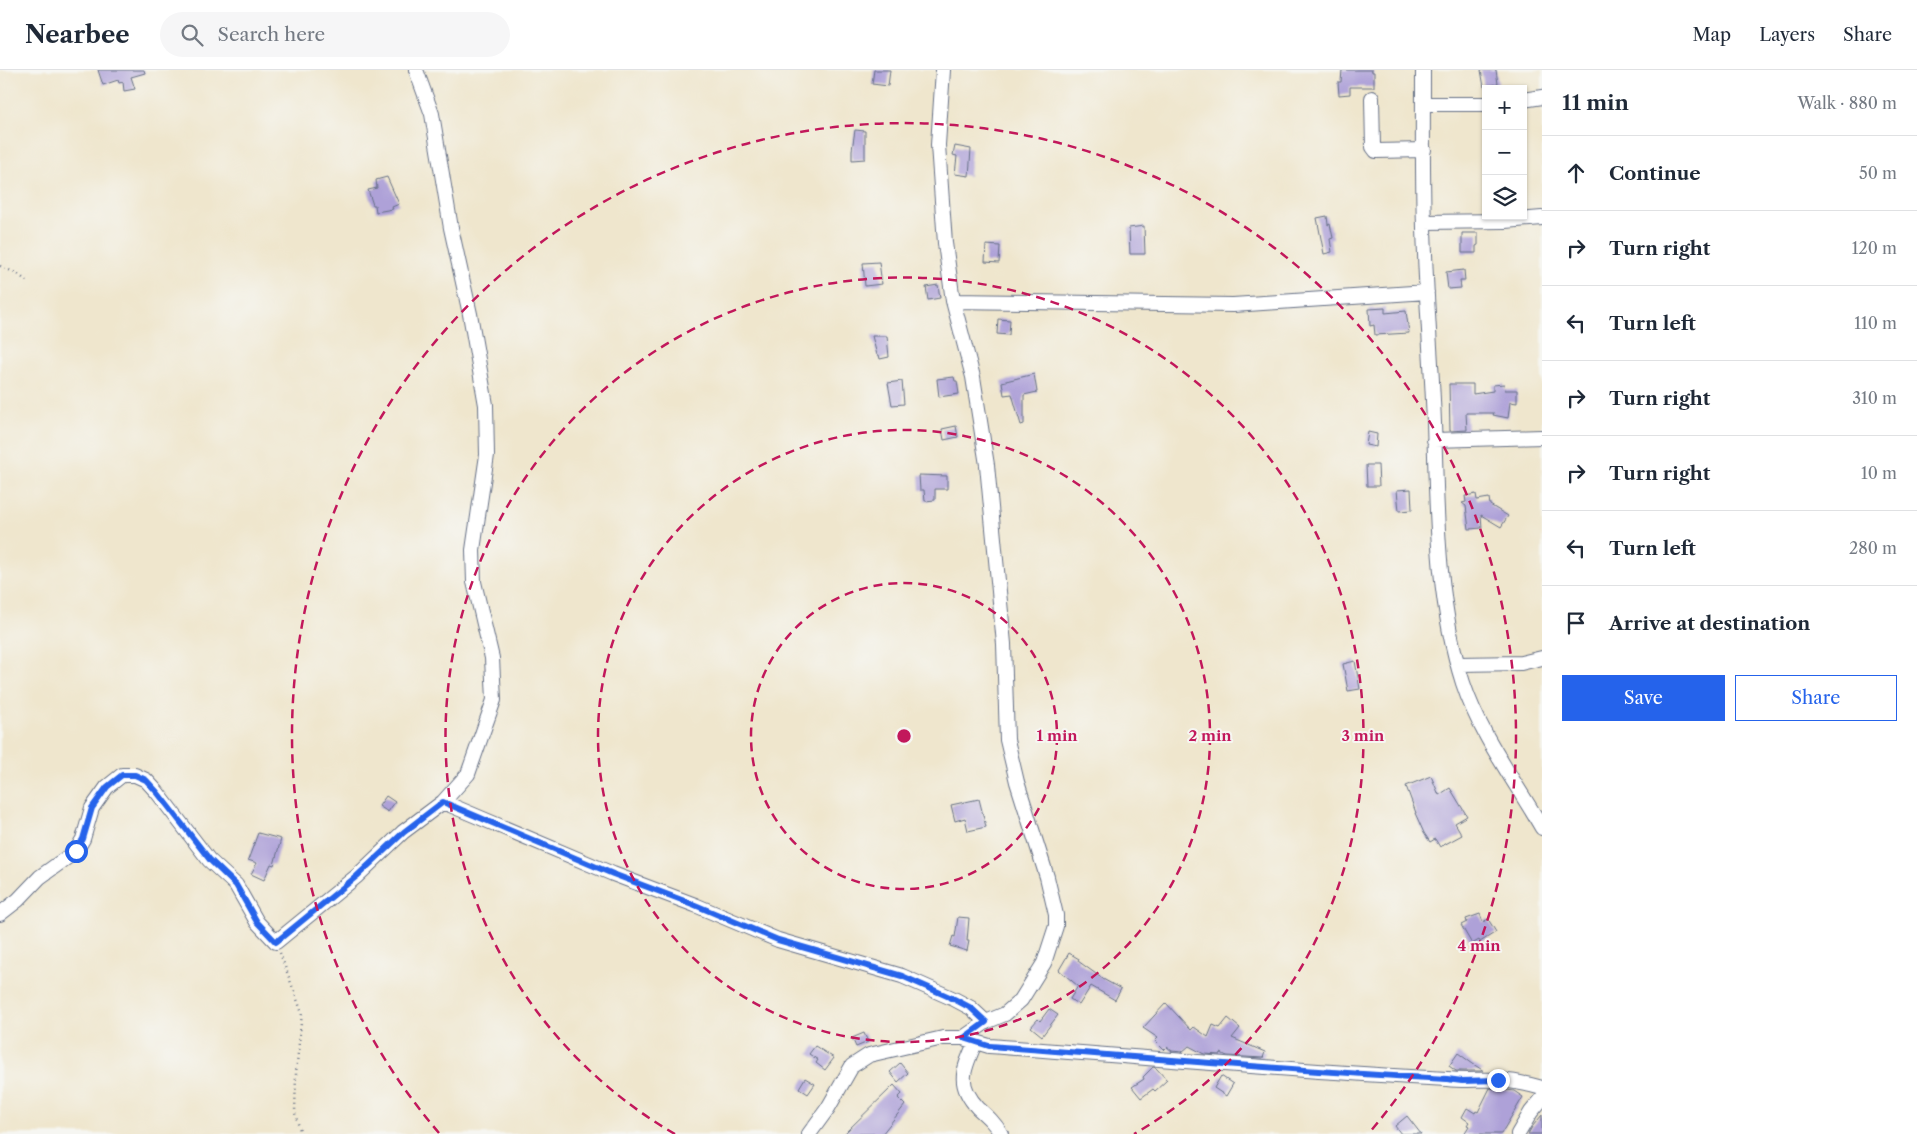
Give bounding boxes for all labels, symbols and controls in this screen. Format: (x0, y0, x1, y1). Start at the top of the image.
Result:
search box (160, 12, 510, 57)
text: Nearbee (25, 20, 130, 49)
icon: search (178, 21, 206, 49)
text: Search here (218, 23, 325, 46)
text: Map (1693, 24, 1731, 46)
text: Layers (1759, 24, 1815, 46)
text: Share (1843, 24, 1892, 46)
map controls (1482, 85, 1527, 220)
button: + (1482, 85, 1527, 130)
text: 11 min (1562, 90, 1629, 115)
text: Walk · 880 m (1798, 93, 1897, 113)
button: − (1482, 130, 1527, 175)
icon: ahead (1562, 159, 1590, 187)
text: Continue (1609, 162, 1701, 185)
text: 50 m (1859, 163, 1897, 183)
button: layers (1482, 175, 1527, 220)
icon: right (1562, 234, 1590, 262)
text: Turn right (1609, 237, 1710, 260)
text: 120 m (1852, 238, 1897, 258)
icon: left (1562, 309, 1590, 337)
text: Turn left (1609, 312, 1696, 335)
text: 110 m (1854, 313, 1897, 333)
icon: right (1562, 384, 1590, 412)
text: Turn right (1609, 387, 1710, 410)
text: 310 m (1852, 388, 1897, 408)
icon: right (1562, 459, 1590, 487)
text: Turn right (1609, 462, 1710, 485)
text: 10 m (1861, 463, 1897, 483)
icon: left (1562, 534, 1590, 562)
text: Turn left (1609, 537, 1696, 560)
text: 280 m (1849, 538, 1897, 558)
icon: arrive (1562, 609, 1590, 637)
text: Arrive at destination (1609, 612, 1810, 635)
button: Save (1562, 675, 1725, 721)
button: Share (1735, 675, 1897, 721)
text: 1 min (1036, 726, 1078, 745)
text: 2 min (1188, 726, 1232, 745)
text: 3 min (1342, 726, 1385, 745)
centre of rings (895, 727, 913, 745)
route start (65, 840, 88, 863)
text: 4 min (1457, 936, 1501, 955)
route end (1487, 1069, 1510, 1092)

